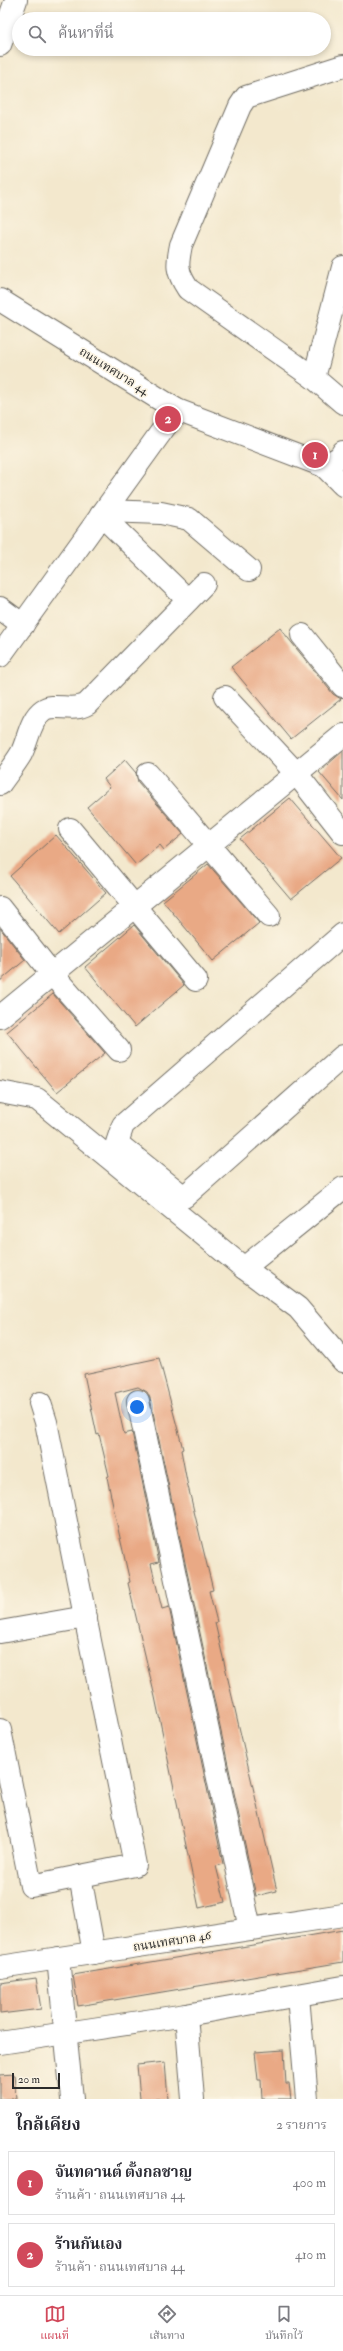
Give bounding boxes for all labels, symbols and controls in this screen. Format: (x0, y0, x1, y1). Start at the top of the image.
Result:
search box (12, 12, 331, 56)
icon: search (26, 23, 48, 45)
text: ค้นหาที่นี่ (58, 24, 114, 43)
street label: ถนนเทศบาล 44 (76, 344, 152, 399)
pin: 2 (155, 404, 181, 434)
pin: 1 (302, 440, 328, 470)
your location (127, 1397, 147, 1417)
street label: ถนนเทศบาล 46 (132, 1928, 213, 1955)
scale bar (12, 2071, 60, 2090)
text: 20 m (18, 2073, 40, 2086)
text: ใกล้เคียง (16, 2114, 81, 2135)
text: 2 รายการ (276, 2117, 327, 2133)
text: จันทดานต์ ตั้งกลชาญ (55, 2163, 192, 2182)
text: 1 (28, 2175, 32, 2191)
text: 400 m (293, 2175, 326, 2191)
text: ร้านค้า · ถนนเทศบาล 44 (55, 2187, 185, 2203)
text: ร้านกันเอง (55, 2235, 122, 2254)
text: 2 (27, 2247, 33, 2263)
text: 410 m (295, 2247, 326, 2263)
text: ร้านค้า · ถนนเทศบาล 44 (55, 2259, 185, 2275)
tab: แผนที่ (40, 2303, 69, 2345)
tab: เส้นทาง (149, 2303, 185, 2345)
tab: บันทึกไว้ (265, 2303, 303, 2345)

